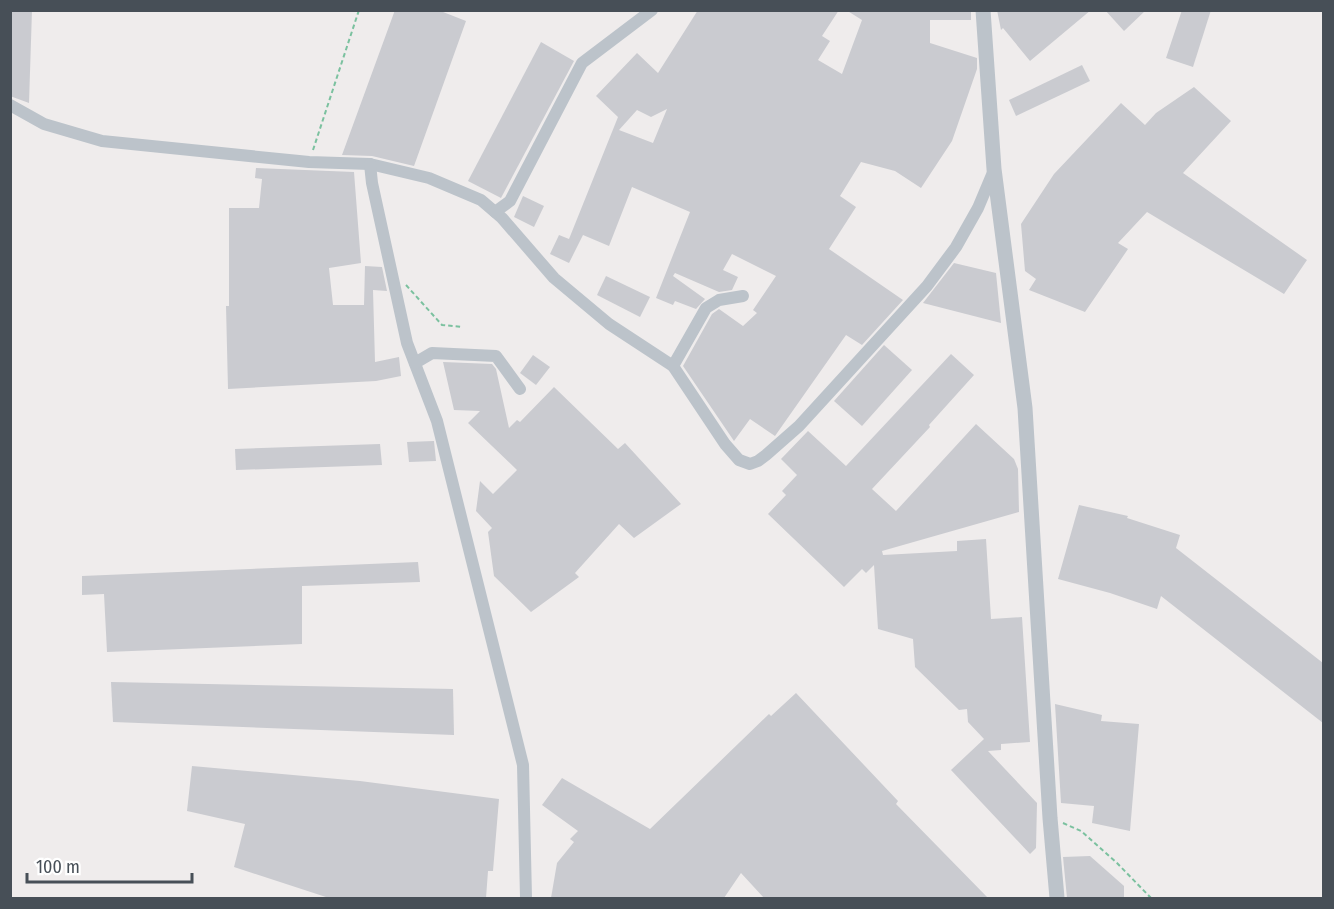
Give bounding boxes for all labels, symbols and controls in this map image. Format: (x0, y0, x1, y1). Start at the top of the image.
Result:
scale bar (27, 846, 192, 884)
text: 100 m (36, 856, 80, 878)

